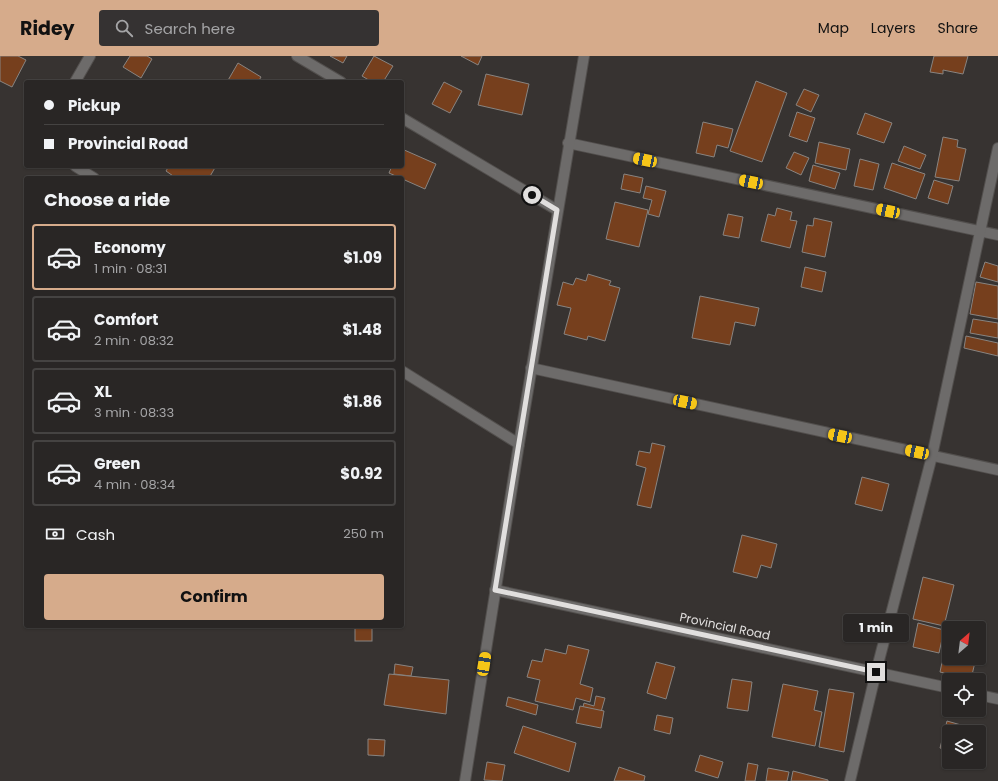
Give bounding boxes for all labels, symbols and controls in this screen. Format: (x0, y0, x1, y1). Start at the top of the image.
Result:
search box (99, 10, 379, 46)
text: Ridey (20, 15, 75, 42)
icon: search (113, 17, 135, 39)
text: Search here (145, 18, 235, 39)
text: Map (818, 18, 849, 38)
text: Layers (871, 18, 915, 38)
text: Share (937, 18, 978, 38)
text: Pickup (68, 95, 120, 116)
text: Provincial Road (68, 133, 188, 154)
car (632, 152, 658, 168)
car (738, 174, 764, 190)
route start (523, 186, 541, 204)
text: Choose a ride (44, 187, 170, 212)
car (875, 203, 901, 219)
text: Economy (94, 237, 166, 258)
icon: car (46, 239, 82, 275)
text: $1.09 (343, 247, 382, 268)
text: 1 min · 08:31 (94, 259, 167, 278)
text: Comfort (94, 309, 158, 330)
icon: car (46, 311, 82, 347)
text: $1.48 (342, 319, 382, 340)
text: 2 min · 08:32 (94, 331, 174, 350)
text: XL (94, 381, 112, 402)
icon: car (46, 383, 82, 419)
text: $1.86 (343, 391, 382, 412)
car (672, 394, 698, 410)
text: 3 min · 08:33 (94, 403, 174, 422)
car (827, 428, 853, 444)
car (904, 444, 930, 460)
text: Green (94, 453, 140, 474)
icon: car (46, 455, 82, 491)
text: $0.92 (340, 463, 382, 484)
text: 4 min · 08:34 (94, 475, 175, 494)
icon: cash (44, 523, 66, 545)
text: Cash (76, 524, 115, 545)
text: 250 m (343, 524, 384, 543)
button: Confirm (44, 574, 384, 620)
street label: Provincial Road (678, 608, 772, 644)
callout: 1 min (843, 614, 909, 642)
text: 1 min (859, 618, 893, 637)
north arrow (942, 621, 986, 665)
map controls (942, 621, 986, 769)
car (476, 651, 492, 677)
route end (867, 663, 885, 681)
button: locate (942, 673, 986, 717)
button: layers (942, 725, 986, 769)

